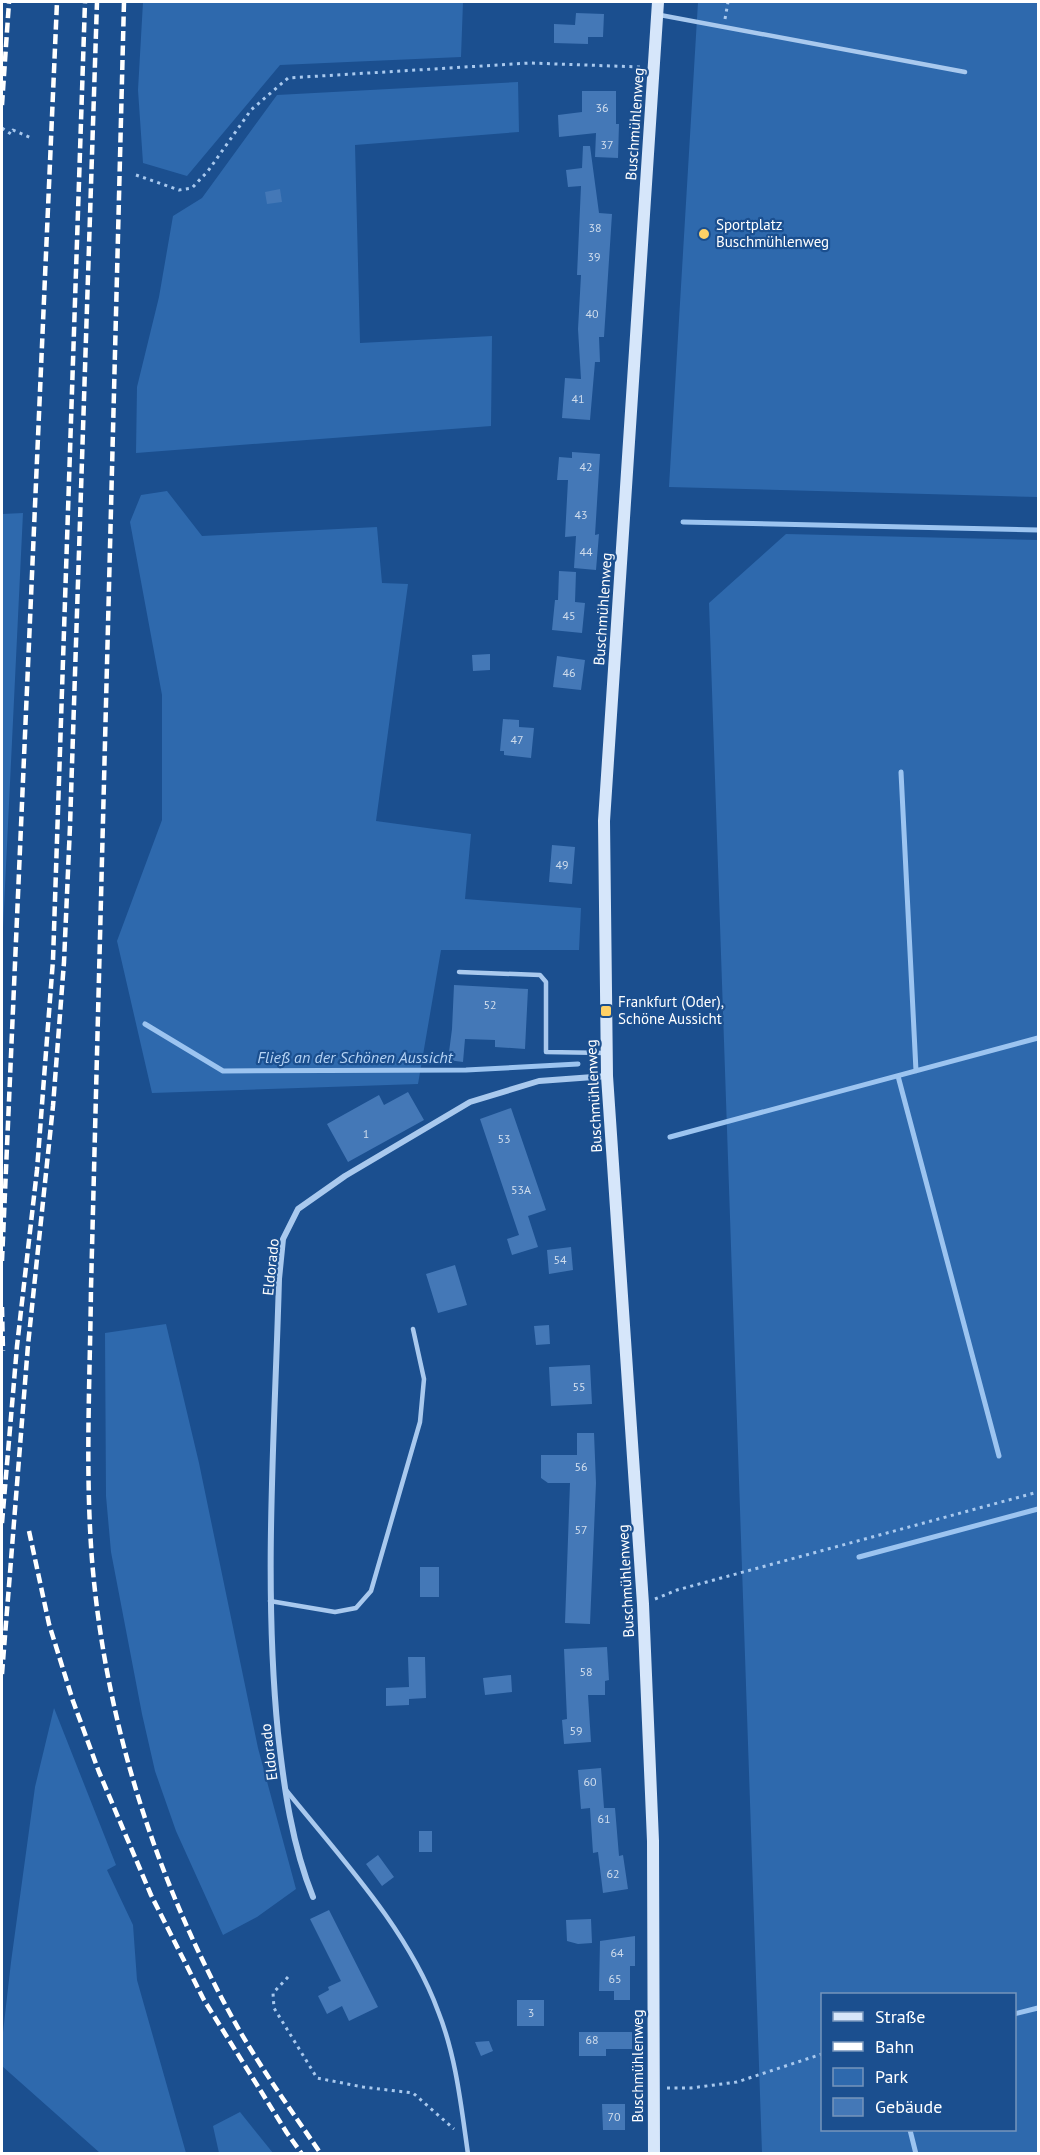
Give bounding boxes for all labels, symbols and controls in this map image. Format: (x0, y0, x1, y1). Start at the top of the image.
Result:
street label: Buschmühlenweg (621, 67, 648, 181)
house number: 36 (595, 100, 609, 115)
house number: 37 (600, 137, 614, 152)
place label: Sportplatz Buschmühlenweg (716, 215, 829, 251)
house number: 38 (588, 220, 602, 235)
marker: Sportplatz Buschmühlenweg (697, 227, 711, 241)
house number: 39 (587, 249, 601, 264)
house number: 40 (585, 306, 599, 321)
house number: 41 (571, 391, 585, 406)
house number: 42 (579, 459, 593, 474)
house number: 43 (574, 507, 588, 522)
house number: 44 (579, 544, 593, 559)
street label: Buschmühlenweg (589, 552, 616, 666)
house number: 45 (562, 608, 576, 623)
house number: 46 (562, 665, 576, 680)
house number: 47 (510, 732, 524, 747)
house number: 49 (555, 857, 569, 872)
place label: Frankfurt (Oder), Schöne Aussicht (618, 992, 724, 1028)
house number: 52 (483, 997, 497, 1012)
marker: Frankfurt (Oder), Schöne Aussicht (599, 1004, 613, 1018)
street label: Buschmühlenweg (581, 1039, 606, 1153)
water label: Fließ an der Schönen Aussicht (257, 1047, 454, 1067)
house number: 1 (363, 1126, 369, 1141)
house number: 53 (497, 1131, 511, 1146)
house number: 53A (511, 1182, 531, 1197)
street label: Eldorado (258, 1238, 283, 1296)
house number: 54 (553, 1252, 567, 1267)
house number: 55 (572, 1379, 586, 1394)
house number: 56 (574, 1459, 588, 1474)
house number: 57 (574, 1522, 588, 1537)
street label: Buschmühlenweg (613, 1524, 638, 1638)
house number: 58 (579, 1664, 593, 1679)
street label: Eldorado (256, 1723, 281, 1782)
house number: 59 (569, 1723, 583, 1738)
house number: 60 (583, 1774, 597, 1789)
house number: 61 (597, 1811, 611, 1826)
house number: 62 (606, 1866, 620, 1881)
house number: 64 (610, 1945, 624, 1960)
house number: 65 (608, 1971, 622, 1986)
legend (821, 1993, 1016, 2131)
house number: 3 (528, 2005, 534, 2020)
text: Straße (875, 2005, 926, 2028)
street label: Buschmühlenweg (628, 2009, 647, 2123)
house number: 68 (585, 2032, 599, 2047)
text: Bahn (875, 2035, 914, 2058)
text: Park (875, 2065, 908, 2088)
text: Gebäude (875, 2095, 942, 2118)
house number: 70 (607, 2109, 621, 2124)

